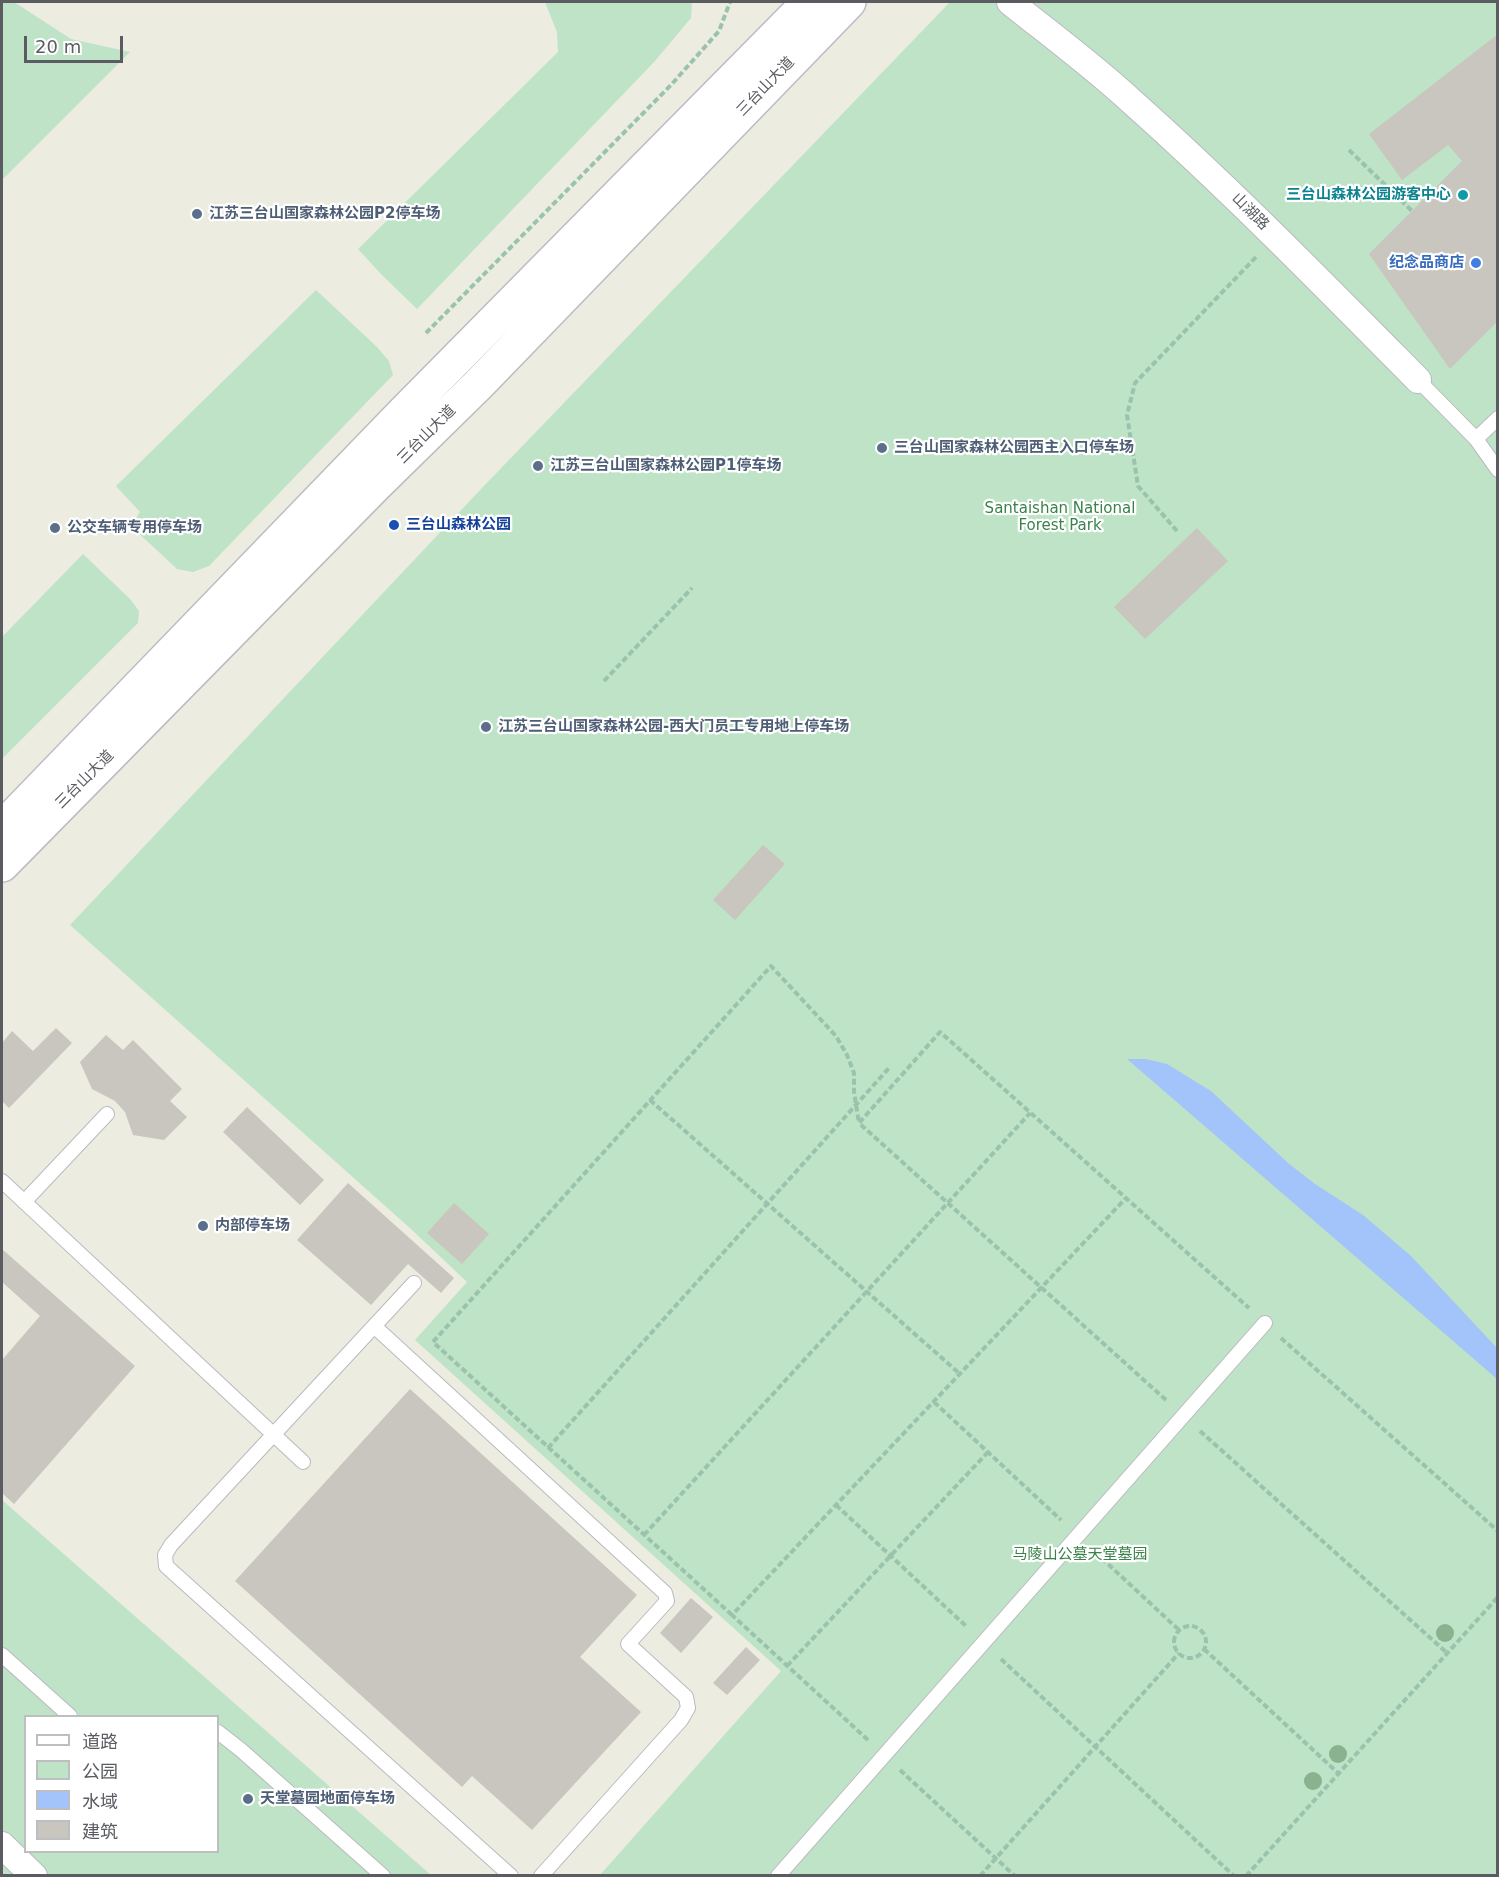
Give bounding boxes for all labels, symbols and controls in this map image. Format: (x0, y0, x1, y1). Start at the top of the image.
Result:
scale bar (27, 24, 126, 62)
text: 20 m (35, 36, 81, 57)
street label: 三台山大道 (733, 54, 799, 120)
place label: 三台山森林公园游客中心 (1286, 186, 1451, 204)
marker: 三台山森林公园游客中心 (1456, 188, 1470, 202)
street label: 山湖路 (1228, 190, 1272, 234)
place label: 江苏三台山国家森林公园P2停车场 (209, 205, 440, 223)
marker: 江苏三台山国家森林公园P2停车场 (190, 207, 204, 221)
place label: 纪念品商店 (1389, 254, 1464, 272)
marker: 纪念品商店 (1469, 256, 1483, 270)
street label: 三台山大道 (394, 402, 460, 468)
place label: 三台山国家森林公园西主入口停车场 (894, 439, 1134, 457)
marker: 三台山国家森林公园西主入口停车场 (875, 441, 889, 455)
place label: 江苏三台山国家森林公园P1停车场 (550, 457, 781, 475)
marker: 江苏三台山国家森林公园P1停车场 (531, 459, 545, 473)
park label: Santaishan National Forest Park (985, 500, 1135, 535)
place label: 三台山森林公园 (406, 516, 511, 534)
marker: 三台山森林公园 (387, 518, 401, 532)
place label: 公交车辆专用停车场 (67, 519, 202, 537)
marker: 公交车辆专用停车场 (48, 521, 62, 535)
place label: 江苏三台山国家森林公园-西大门员工专用地上停车场 (498, 718, 849, 736)
marker: 江苏三台山国家森林公园-西大门员工专用地上停车场 (479, 720, 493, 734)
street label: 三台山大道 (52, 747, 118, 813)
place label: 内部停车场 (215, 1217, 290, 1235)
marker: 内部停车场 (196, 1219, 210, 1233)
park label: 马陵山公墓天堂墓园 (1013, 1546, 1147, 1564)
legend (24, 1715, 219, 1853)
text: 道路 (82, 1731, 118, 1752)
text: 公园 (82, 1761, 118, 1782)
place label: 天堂墓园地面停车场 (260, 1790, 395, 1808)
text: 水域 (82, 1791, 118, 1812)
marker: 天堂墓园地面停车场 (241, 1792, 255, 1806)
text: 建筑 (82, 1821, 118, 1842)

